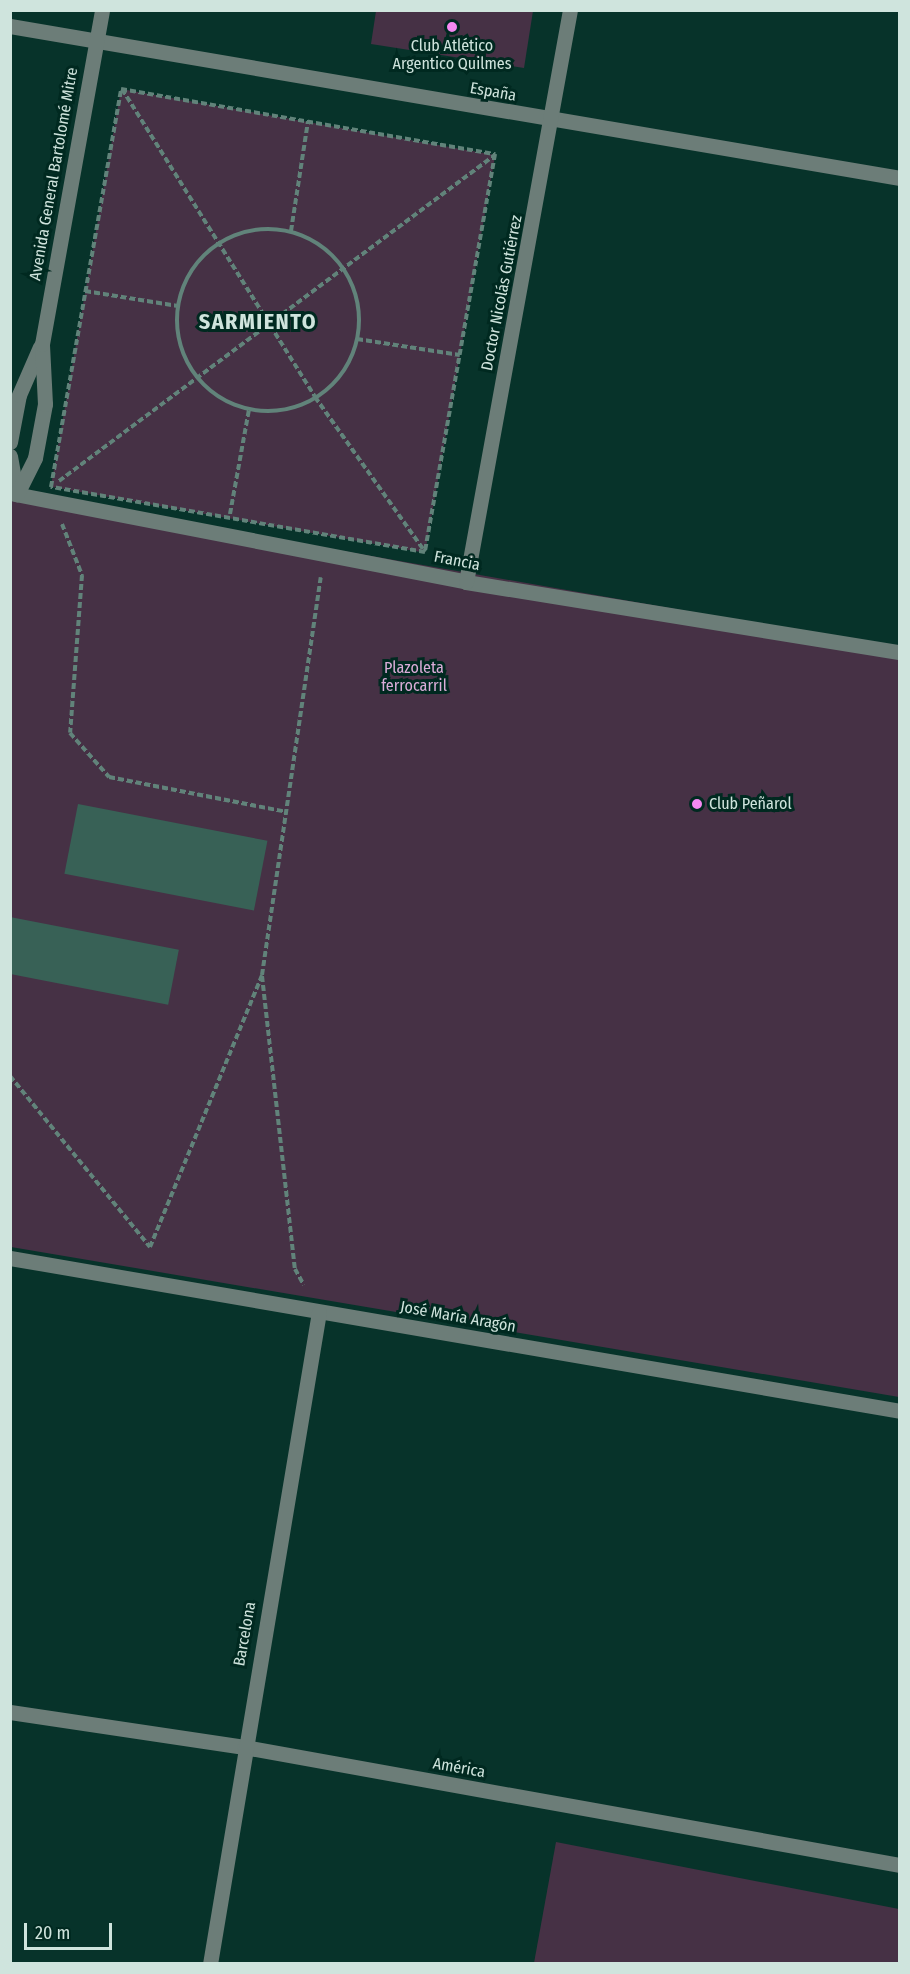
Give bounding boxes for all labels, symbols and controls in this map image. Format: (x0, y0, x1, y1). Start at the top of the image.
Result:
marker: Club Atlético Argentico Quilmes (445, 20, 459, 34)
place label: Club Atlético Argentico Quilmes (392, 36, 512, 74)
street label: Avenida General Bartolomé Mitre (26, 66, 82, 282)
street label: España (468, 78, 518, 106)
street label: Doctor Nicolás Gutiérrez (478, 214, 526, 372)
district label: SARMIENTO (199, 309, 317, 335)
street label: Francia (432, 547, 482, 575)
park label: Plazoleta ferrocarril (381, 658, 447, 696)
place label: Club Peñarol (709, 794, 792, 814)
marker: Club Peñarol (690, 797, 704, 811)
street label: José María Aragón (399, 1297, 517, 1337)
street label: Barcelona (230, 1600, 260, 1668)
street label: América (431, 1754, 487, 1782)
scale bar (27, 1911, 116, 1949)
text: 20 m (35, 1922, 70, 1944)

